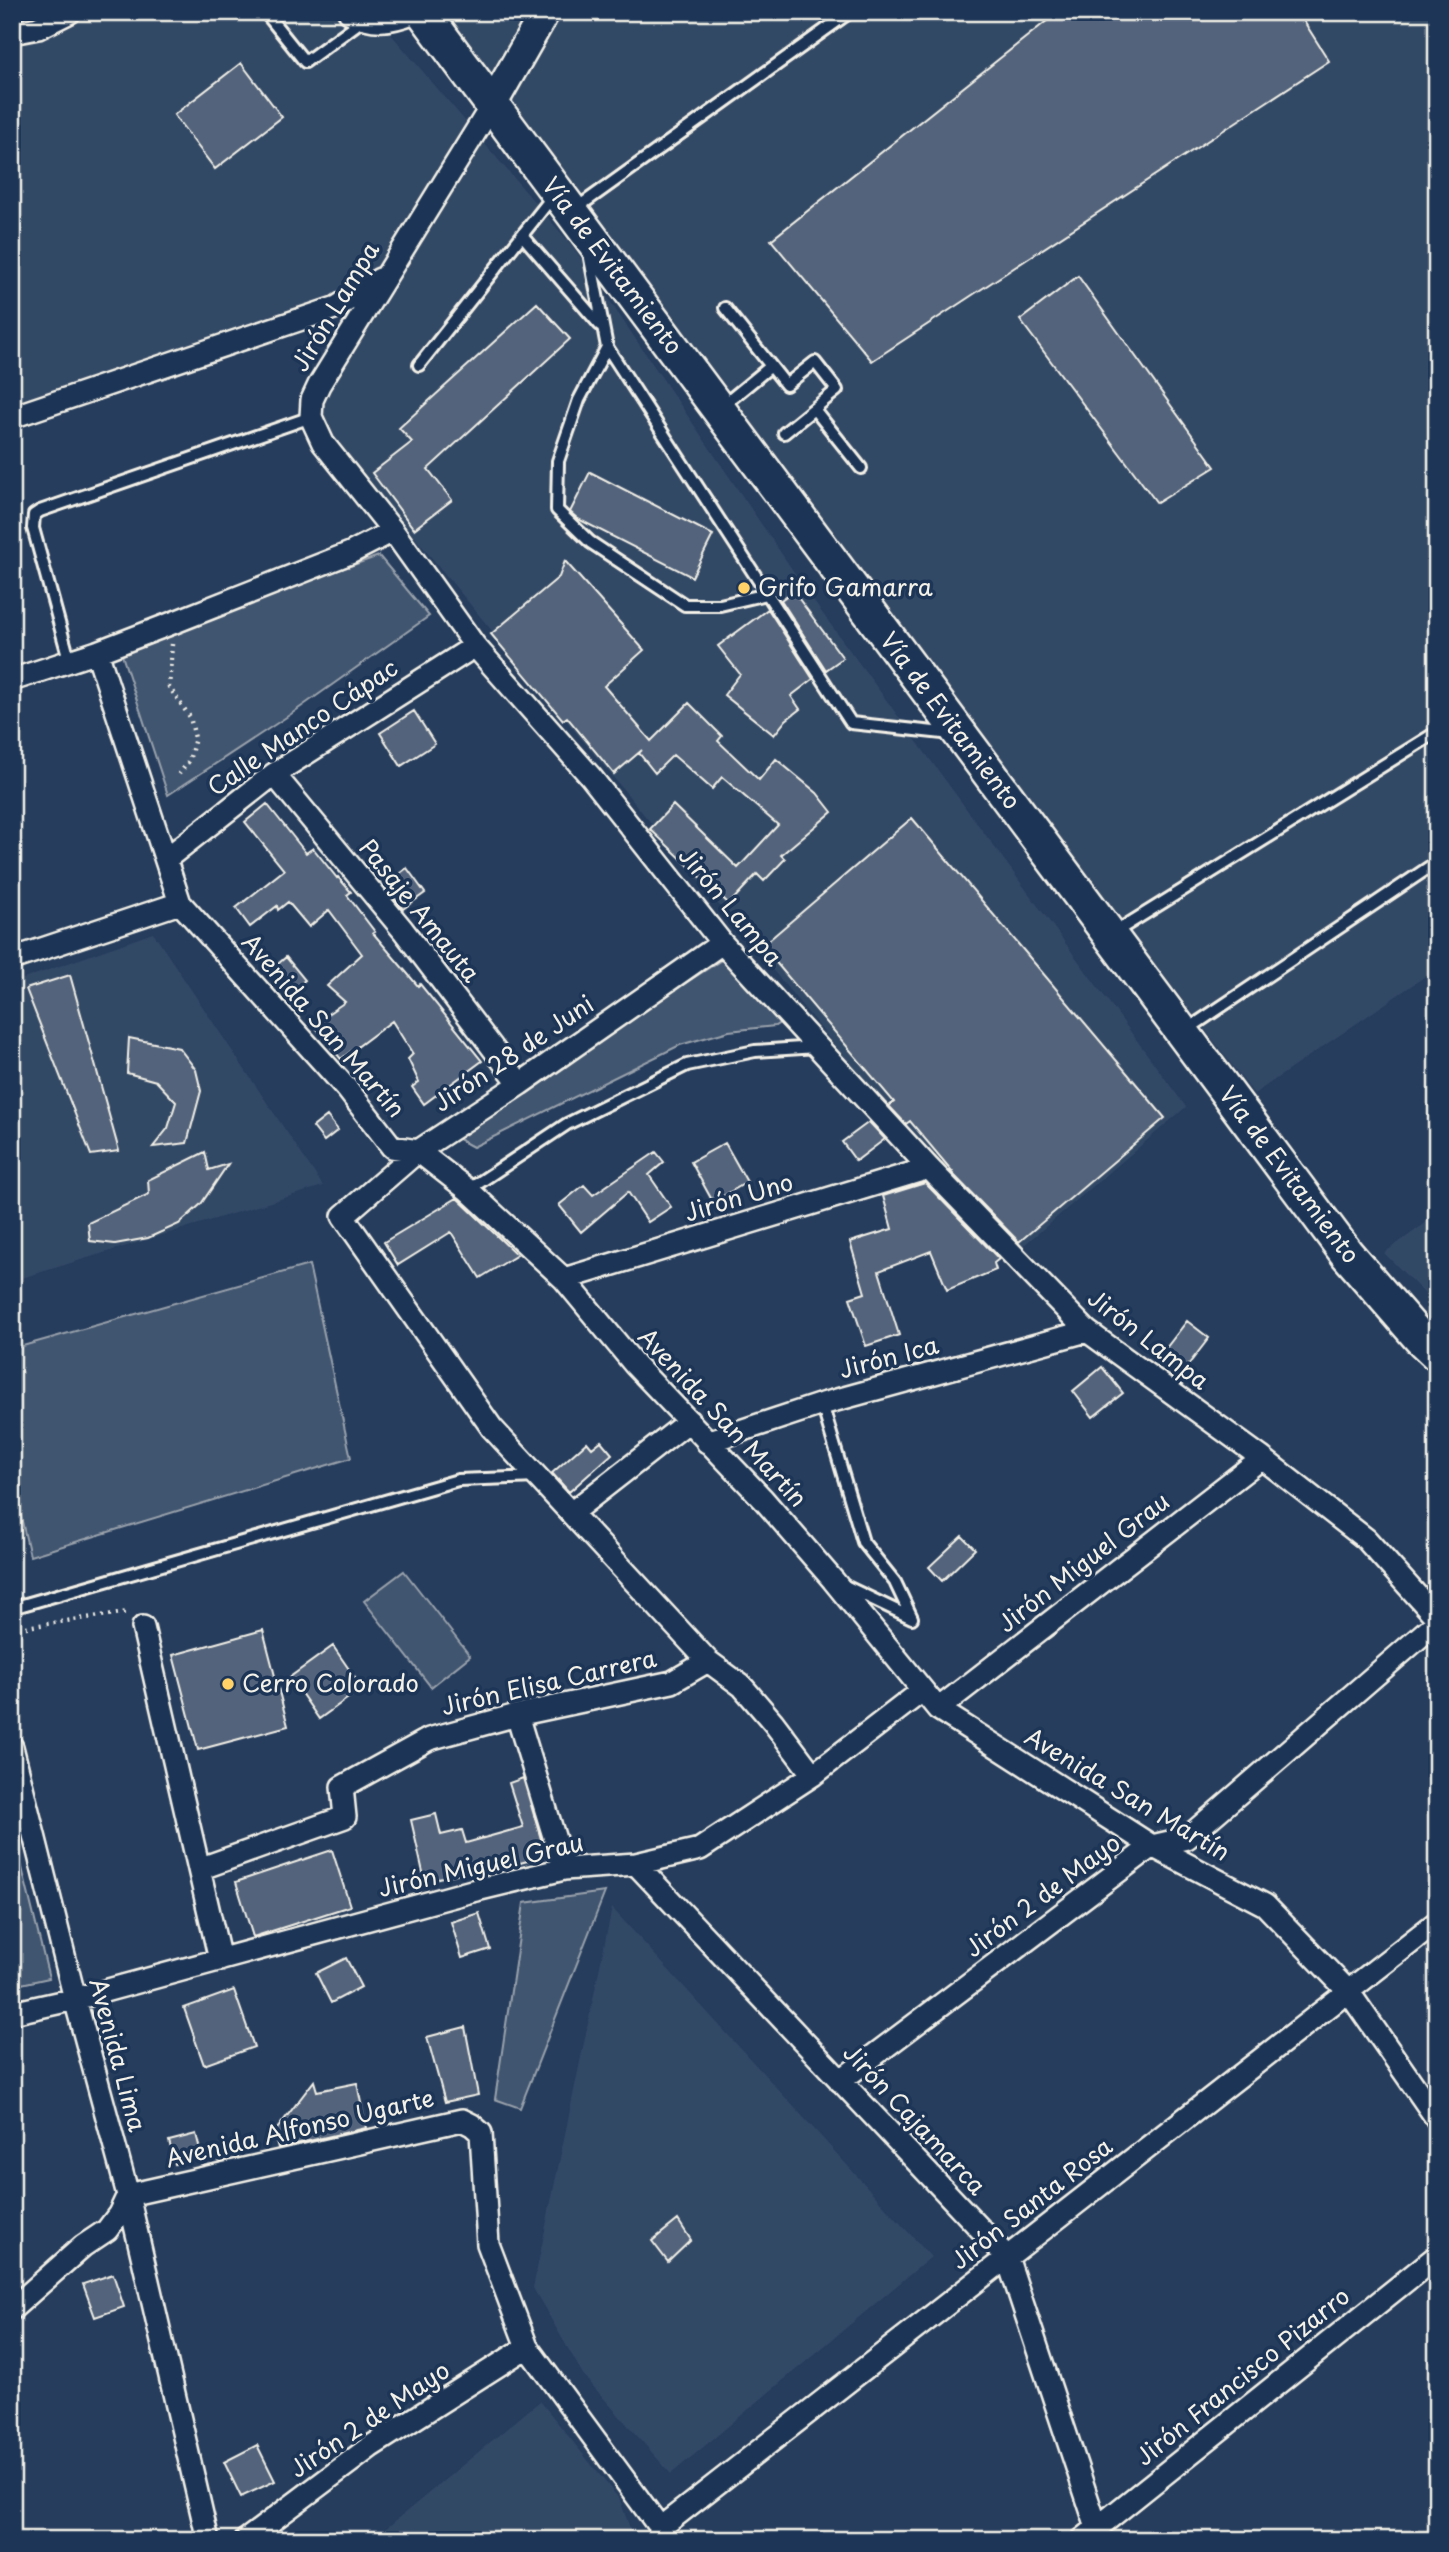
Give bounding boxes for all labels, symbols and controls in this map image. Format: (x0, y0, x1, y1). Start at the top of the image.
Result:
street label: Vía de Evitamiento (535, 168, 693, 361)
street label: Jirón Lampa (281, 234, 387, 378)
place label: Grifo Gamarra (758, 568, 933, 604)
marker: Grifo Gamarra (736, 580, 752, 596)
street label: Vía de Evitamiento (873, 623, 1031, 816)
street label: Calle Manco Cápac (199, 649, 404, 804)
street label: Pasaje Amauta (351, 830, 490, 989)
street label: Jirón Lampa (671, 838, 792, 973)
street label: Avenida San Martín (234, 925, 415, 1125)
street label: Jirón 28 de Juni (425, 985, 600, 1120)
street label: Vía de Evitamiento (1212, 1077, 1370, 1270)
street label: Jirón Uno (680, 1163, 797, 1230)
street label: Jirón Lampa (1081, 1279, 1218, 1398)
street label: Avenida San Martín (631, 1319, 816, 1514)
street label: Jirón Ica (835, 1326, 942, 1387)
street label: Jirón Miguel Grau (989, 1483, 1176, 1640)
street label: Jirón Elisa Carrera (437, 1639, 660, 1723)
place label: Cerro Colorado (242, 1664, 419, 1700)
marker: Cerro Colorado (220, 1676, 236, 1692)
street label: Avenida San Martín (1019, 1718, 1237, 1869)
street label: Jirón Miguel Grau (374, 1823, 587, 1905)
street label: Jirón 2 de Mayo (957, 1824, 1127, 1965)
street label: Avenida Lima (81, 1974, 157, 2135)
street label: Jirón Cajamarca (836, 2035, 995, 2202)
street label: Avenida Alfonso Ugarte (162, 2079, 437, 2175)
street label: Jirón Santa Rosa (942, 2128, 1119, 2277)
street label: Jirón Francisco Pizarro (1127, 2278, 1357, 2473)
street label: Jirón 2 de Mayo (282, 2351, 456, 2485)

